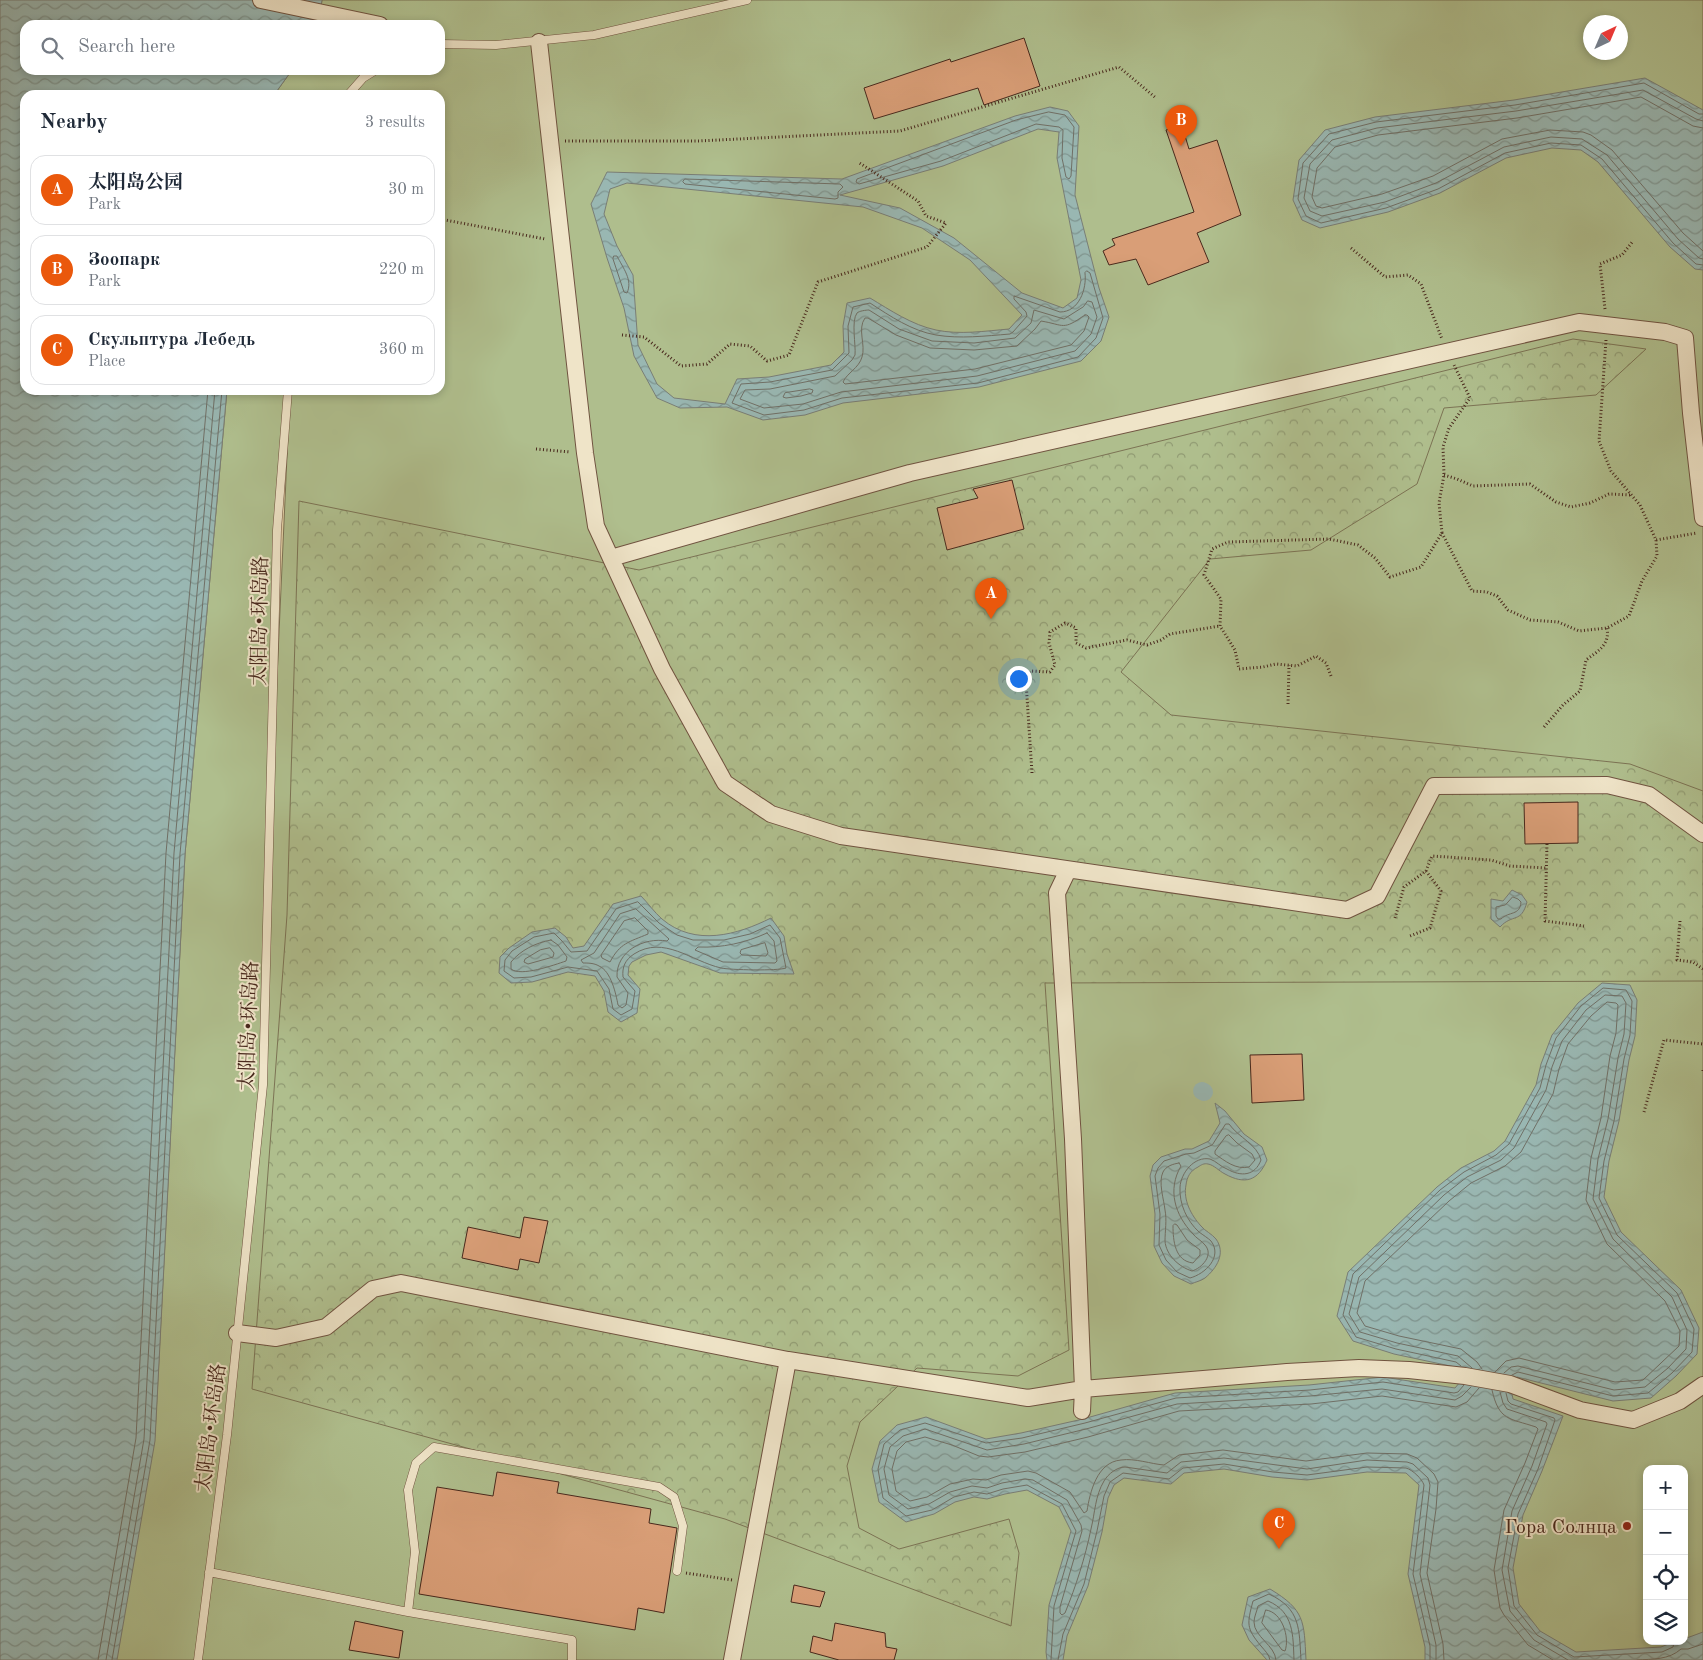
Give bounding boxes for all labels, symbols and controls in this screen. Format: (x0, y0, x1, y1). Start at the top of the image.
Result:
north arrow (1583, 15, 1628, 60)
search box (20, 20, 445, 75)
icon: search (38, 34, 66, 62)
text: Search here (78, 38, 175, 57)
pin: B (1165, 105, 1197, 146)
text: Nearby (40, 112, 108, 133)
text: 3 results (365, 115, 425, 131)
text: 太阳岛公园 (88, 174, 183, 193)
text: A (51, 182, 63, 198)
text: 30 m (388, 182, 424, 198)
text: Park (88, 197, 121, 213)
text: Зоопарк (88, 251, 160, 270)
text: B (51, 262, 63, 278)
text: 220 m (379, 262, 424, 278)
text: Park (88, 274, 121, 290)
text: Скульптура Лебедь (88, 331, 255, 350)
text: C (52, 342, 62, 358)
text: 360 m (379, 342, 424, 358)
text: Place (88, 354, 125, 370)
street label: 太阳岛•环岛路 (248, 556, 272, 686)
pin: A (975, 578, 1007, 619)
your location (1006, 666, 1032, 692)
street label: 太阳岛•环岛路 (236, 961, 262, 1091)
street label: 太阳岛•环岛路 (192, 1362, 230, 1494)
map controls (1643, 1465, 1688, 1645)
button: + (1643, 1465, 1688, 1510)
pin: C (1263, 1508, 1295, 1549)
button: − (1643, 1510, 1688, 1555)
place label: Гора Солнца (1504, 1518, 1617, 1538)
marker: Гора Солнца (1621, 1520, 1633, 1532)
button: locate (1643, 1555, 1688, 1600)
button: layers (1643, 1600, 1688, 1645)

